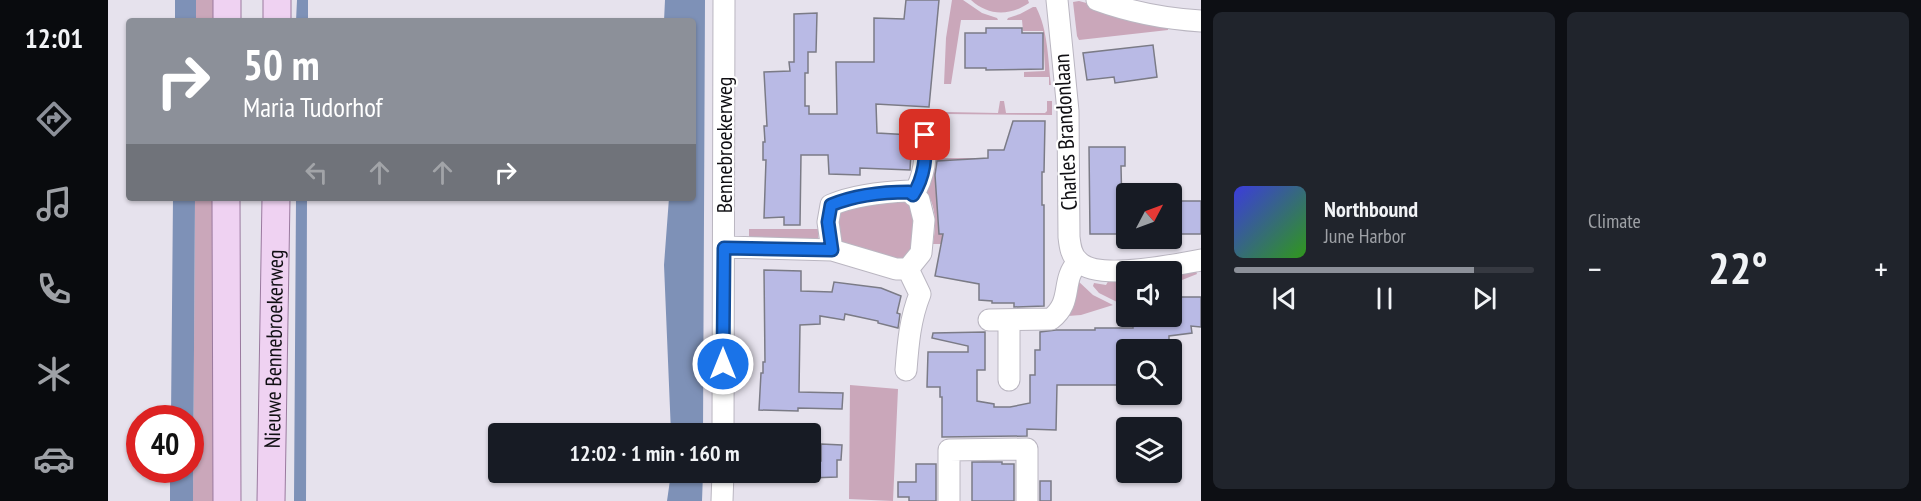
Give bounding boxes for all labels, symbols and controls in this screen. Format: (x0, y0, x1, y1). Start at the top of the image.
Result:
text: 12:01 (25, 21, 83, 55)
text: 50 m (243, 37, 320, 92)
icon: right (144, 42, 222, 120)
street label: Charles Brandonlaan (1047, 53, 1083, 211)
street label: Bennebroekerweg (710, 77, 738, 213)
text: Maria Tudorhof (243, 90, 383, 124)
icon: directions (33, 98, 75, 140)
pin (899, 109, 950, 160)
icon: arrive (908, 118, 941, 151)
icon: left (300, 156, 333, 189)
icon: ahead (363, 156, 396, 189)
icon: ahead (426, 156, 459, 189)
icon: right (489, 156, 522, 189)
icon: music (33, 183, 75, 225)
north arrow (1116, 183, 1182, 249)
map controls (1116, 183, 1182, 483)
text: Northbound (1324, 195, 1418, 223)
text: Climate (1588, 208, 1641, 234)
text: June Harbor (1324, 223, 1406, 249)
text: 22° (1708, 238, 1768, 296)
text: − (1588, 247, 1602, 290)
text: + (1874, 247, 1888, 290)
street label: Nieuwe Bennebroekerweg (258, 249, 289, 449)
button: sound (1116, 261, 1182, 327)
icon: phone (33, 268, 75, 310)
icon: previous (1268, 282, 1301, 315)
icon: pause (1368, 282, 1401, 315)
icon: next (1468, 282, 1501, 315)
position arrow (691, 332, 755, 396)
button: search (1116, 339, 1182, 405)
icon: climate (33, 353, 75, 395)
speed limit sign: 40 (126, 405, 204, 483)
button: layers (1116, 417, 1182, 483)
icon: car (33, 438, 75, 480)
text: 12:02 · 1 min · 160 m (569, 439, 740, 467)

